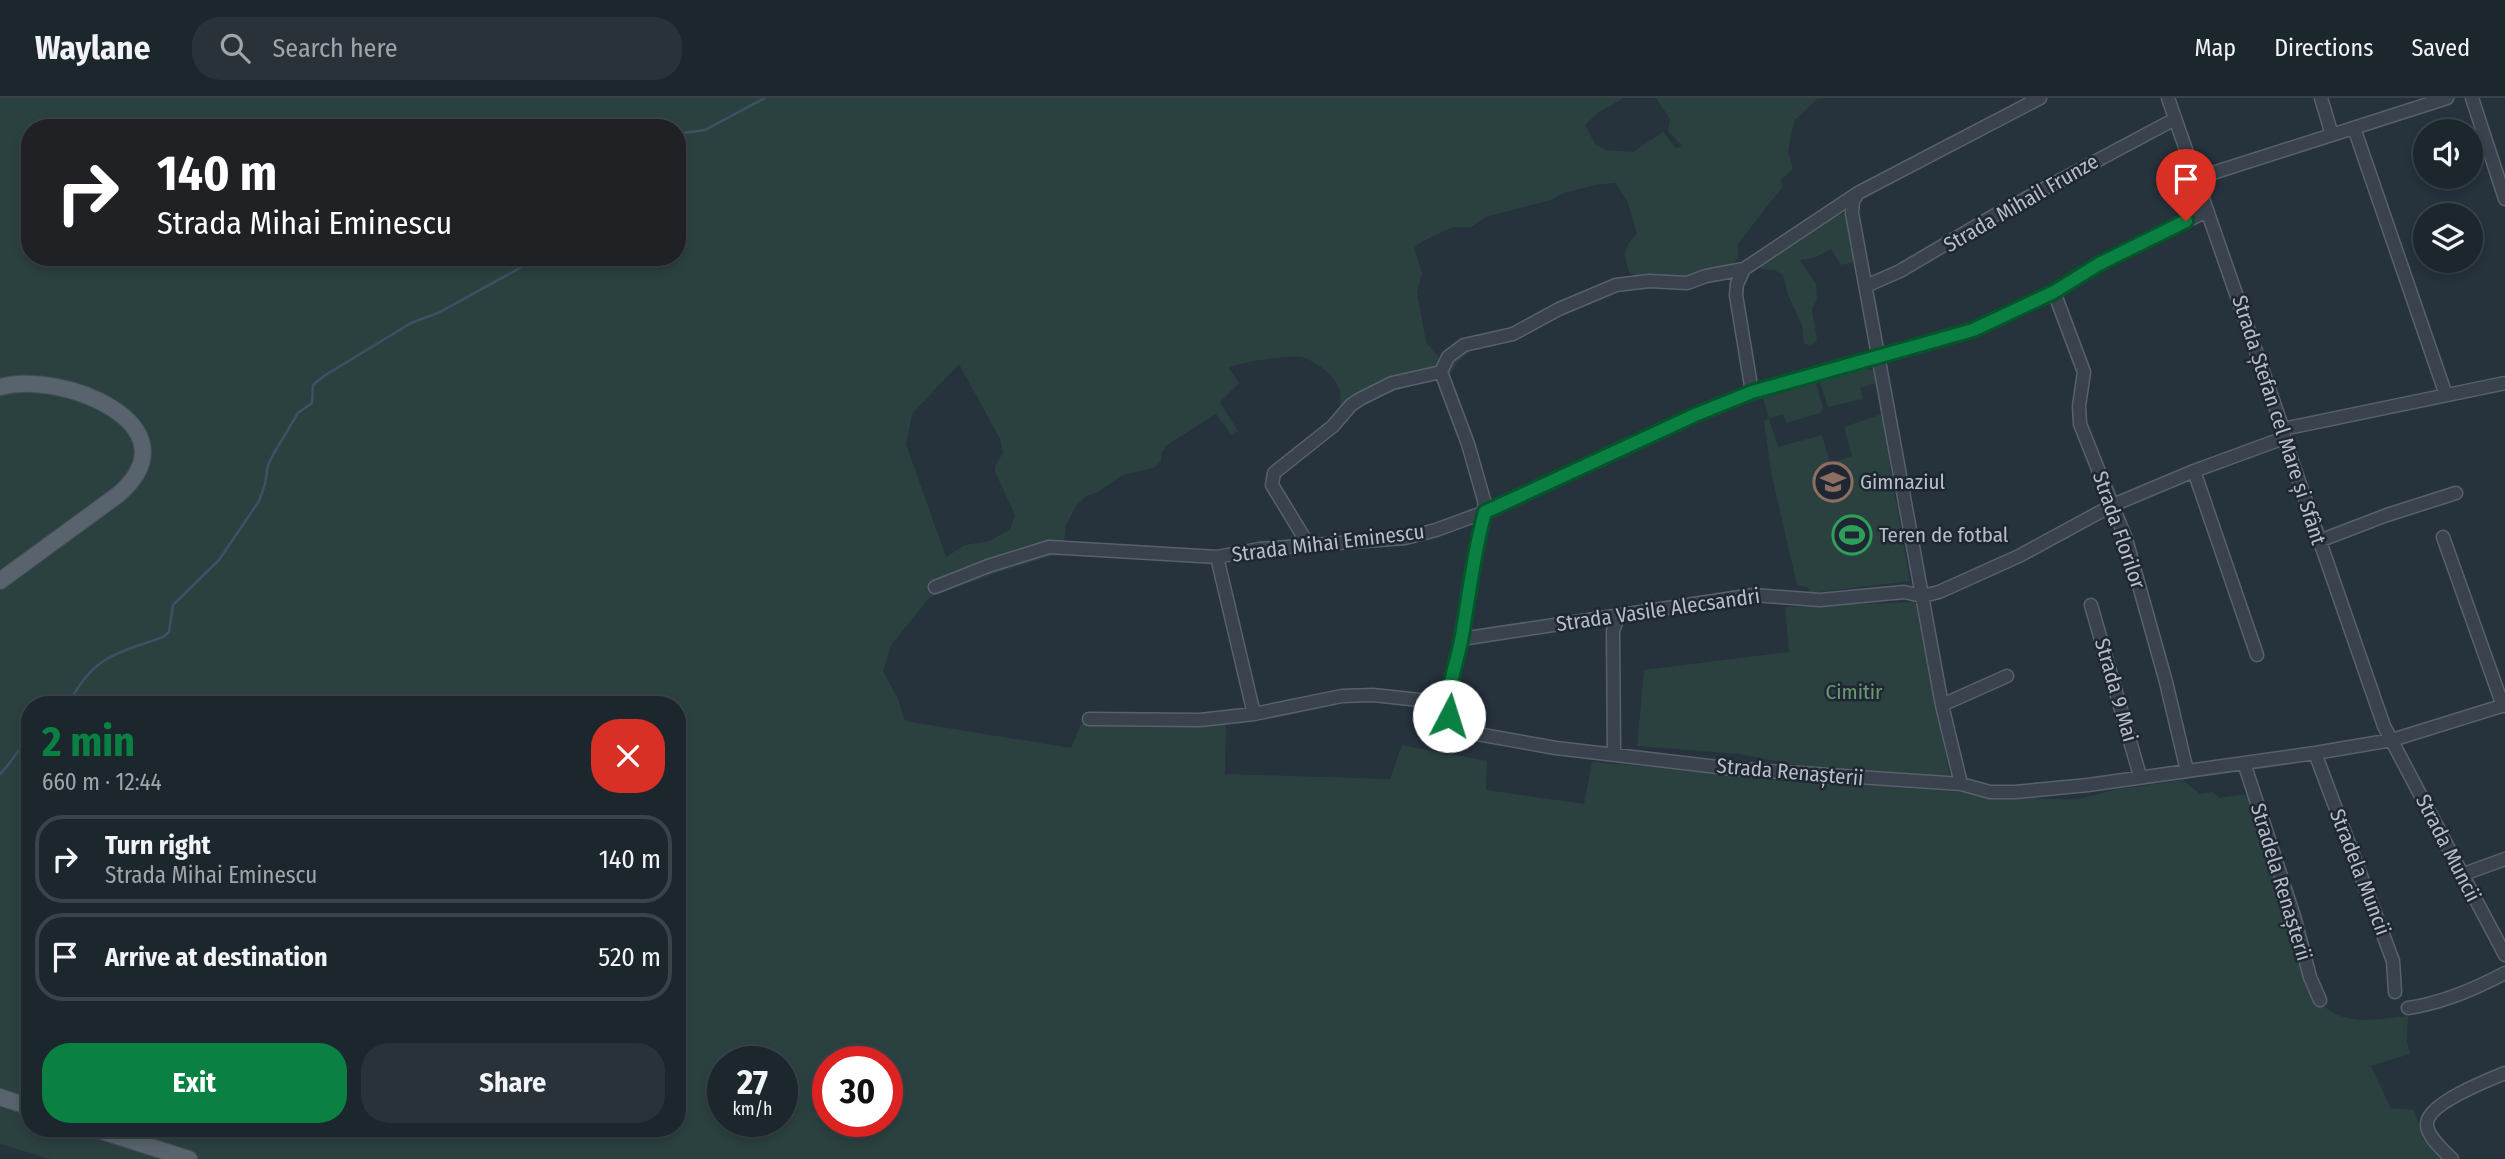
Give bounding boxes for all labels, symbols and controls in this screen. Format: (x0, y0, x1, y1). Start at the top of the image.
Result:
search box (192, 17, 682, 80)
text: Waylane (35, 28, 150, 68)
icon: search (216, 29, 254, 67)
text: Search here (272, 33, 398, 64)
text: Map (2195, 34, 2236, 62)
text: Directions (2274, 34, 2373, 62)
text: Saved (2411, 34, 2470, 62)
map controls (2413, 119, 2483, 273)
button: sound (2413, 119, 2483, 189)
text: 140 m (157, 144, 277, 203)
icon: right (42, 147, 133, 238)
street label: Strada Mihail Frunze (1939, 148, 2103, 258)
pin (2156, 149, 2216, 221)
icon: arrive (2167, 160, 2205, 198)
button: layers (2413, 203, 2483, 273)
text: Strada Mihai Eminescu (157, 204, 452, 242)
street label: Strada Ștefan cel Mare și Sfânt (2226, 292, 2332, 548)
school or university icon: Gimnaziul (1812, 461, 1854, 503)
street label: Strada Florilor (2087, 468, 2151, 593)
place label: Gimnaziul (1860, 469, 1945, 495)
sports icon: Teren de fotbal (1831, 514, 1873, 556)
street label: Strada Mihai Eminescu (1230, 518, 1426, 568)
place label: Teren de fotbal (1879, 522, 2009, 548)
street label: Strada Vasile Alecsandri (1554, 583, 1762, 637)
street label: Strada 9 Mai (2089, 635, 2143, 745)
position arrow (1412, 679, 1486, 753)
park label: Cimitir (1826, 679, 1883, 705)
text: 2 min (42, 717, 135, 767)
button: close (591, 719, 665, 793)
street label: Strada Renașterii (1716, 753, 1864, 791)
text: 660 m · 12:44 (42, 768, 162, 796)
street label: Strada Muncii (2410, 790, 2486, 906)
street label: Stradela Renașterii (2245, 800, 2317, 964)
street label: Stradela Muncii (2324, 805, 2396, 939)
text: Turn right (105, 830, 211, 861)
icon: right (46, 840, 84, 878)
text: 140 m (599, 844, 661, 875)
text: Strada Mihai Eminescu (105, 861, 317, 889)
icon: arrive (46, 938, 84, 976)
text: Arrive at destination (105, 942, 328, 973)
text: 520 m (598, 942, 661, 973)
button: Exit (42, 1043, 347, 1123)
button: Share (361, 1043, 665, 1123)
speed limit sign: 30 (812, 1046, 903, 1137)
text: 27 (737, 1061, 768, 1103)
text: km/h (732, 1098, 773, 1120)

